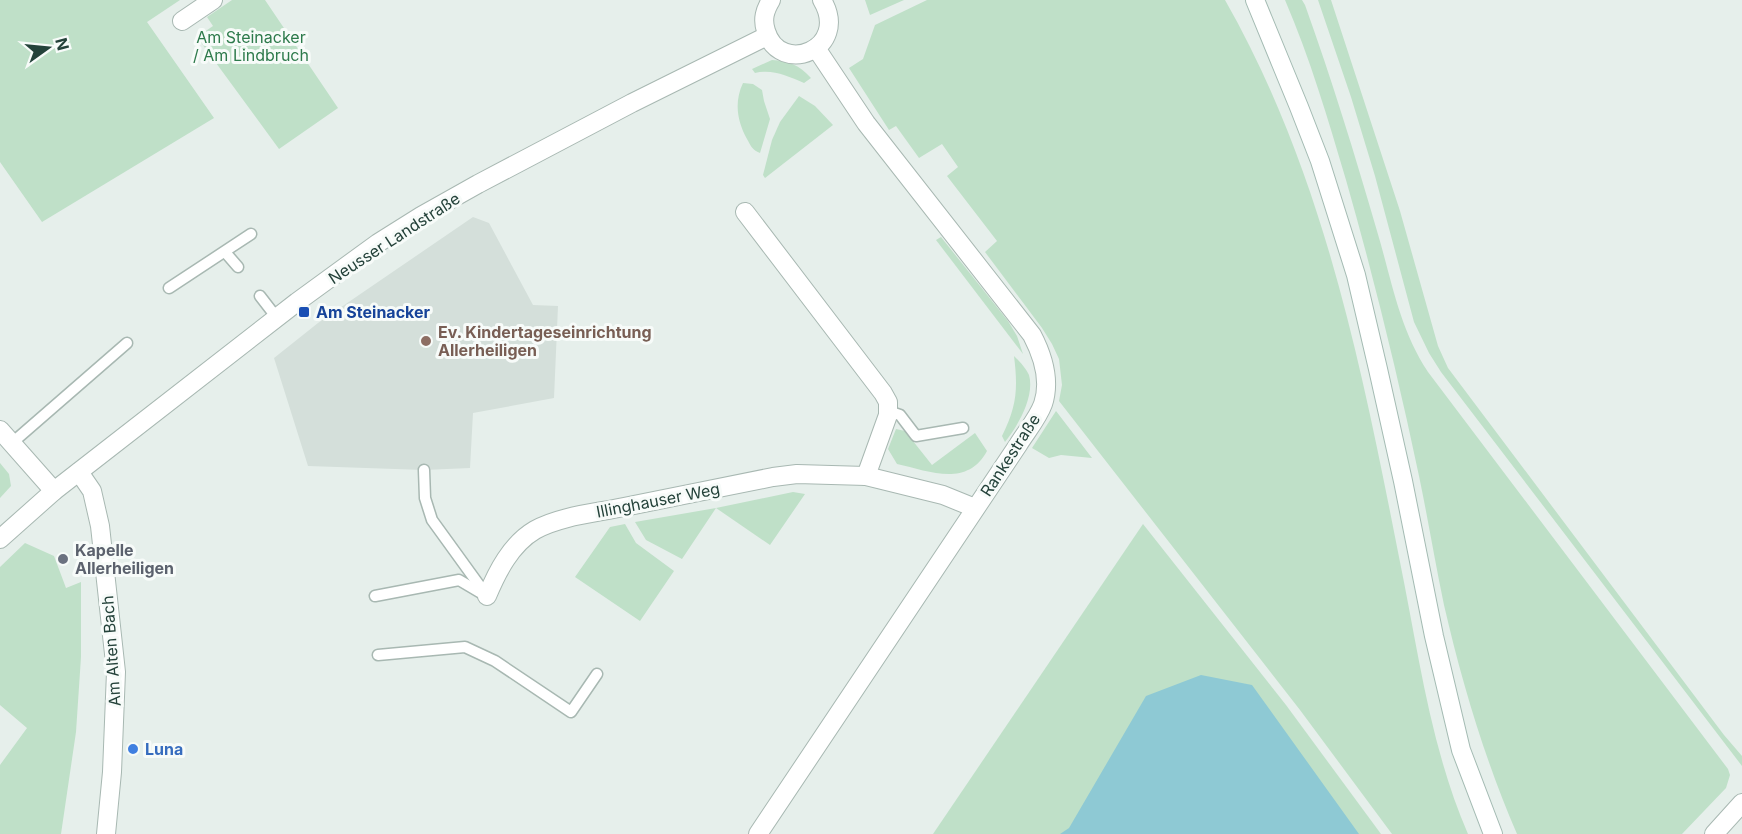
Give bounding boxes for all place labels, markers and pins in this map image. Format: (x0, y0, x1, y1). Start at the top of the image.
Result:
place label: Am Steinacker (316, 302, 431, 322)
marker: Am Steinacker (297, 305, 311, 319)
place label: Ev. Kindertageseinrichtung Allerheiligen (438, 322, 652, 360)
marker: Ev. Kindertageseinrichtung Allerheiligen (419, 334, 433, 348)
place label: Kapelle Allerheiligen (75, 540, 174, 578)
marker: Kapelle Allerheiligen (56, 552, 70, 566)
place label: Luna (145, 739, 183, 759)
marker: Luna (126, 742, 140, 756)

